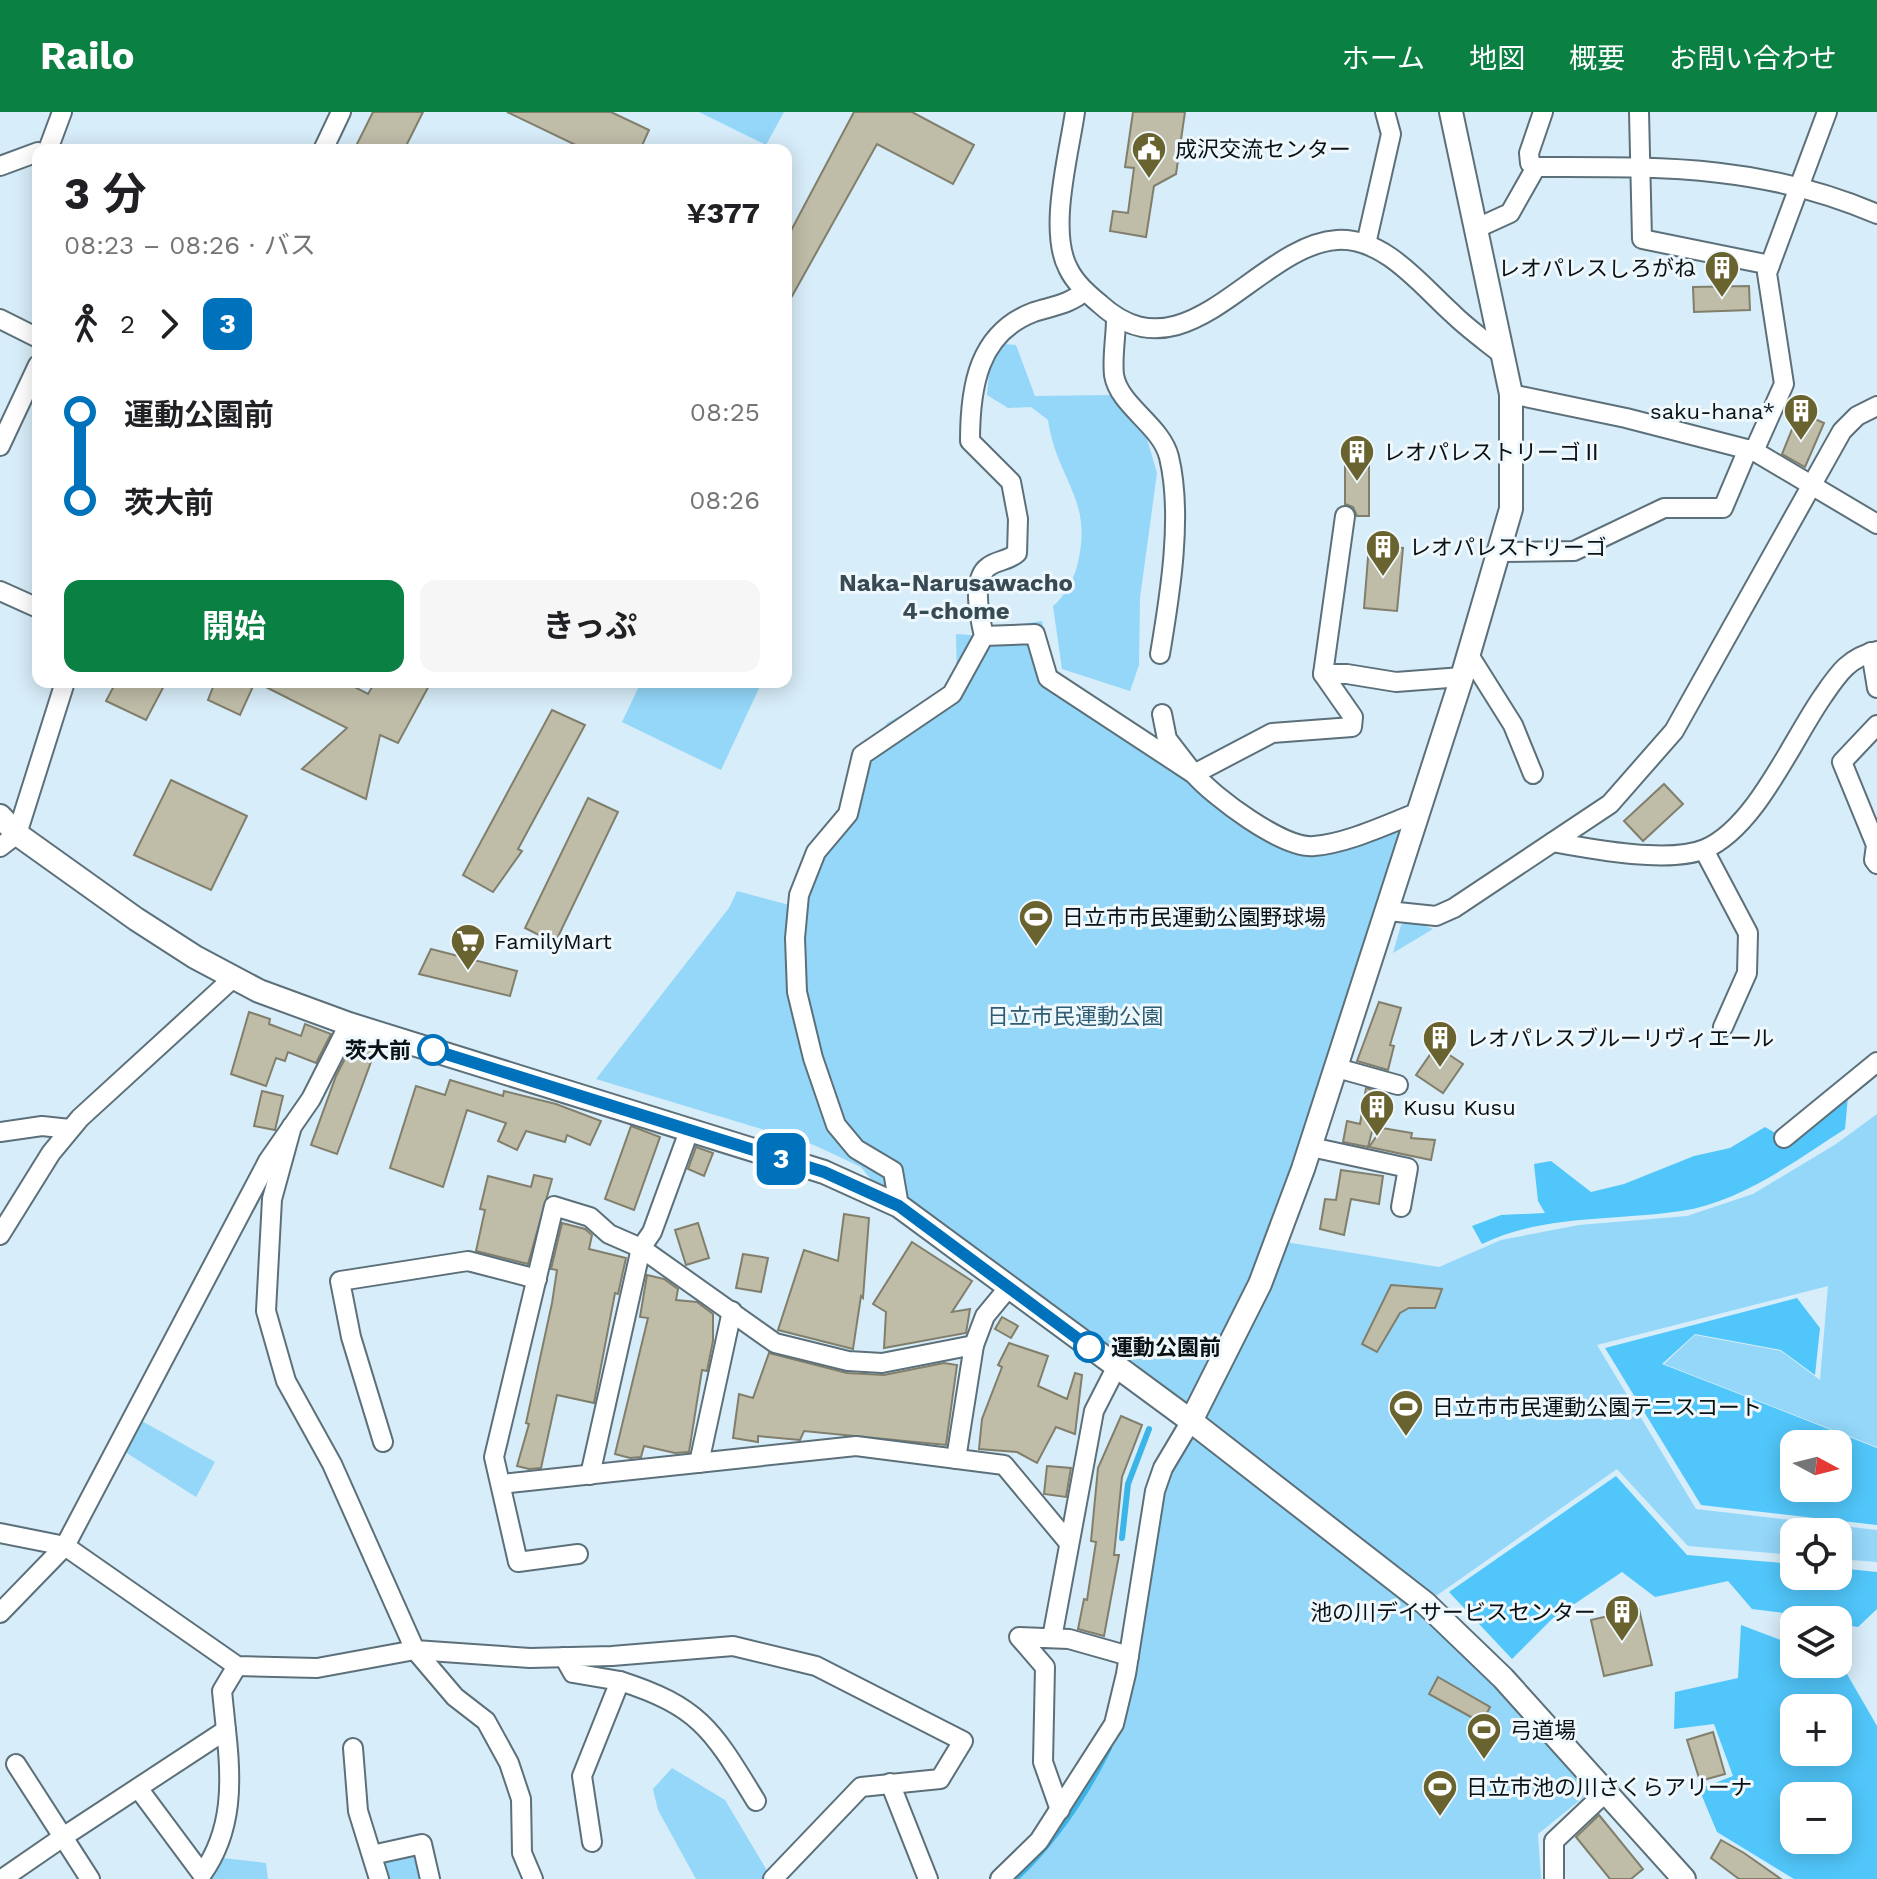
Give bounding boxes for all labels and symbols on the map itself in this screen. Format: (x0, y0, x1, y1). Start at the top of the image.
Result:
public building icon: 成沢交流センター (1130, 130, 1168, 180)
place label: 成沢交流センター (1175, 137, 1351, 162)
building icon: レオパレスしろがね (1703, 249, 1741, 299)
place label: レオパレスしろがね (1498, 256, 1696, 281)
building icon: saku-hana* (1782, 392, 1820, 442)
place label: saku-hana* (1650, 399, 1775, 424)
building icon: レオパレストリーゴⅡ (1338, 433, 1376, 483)
place label: レオパレストリーゴⅡ (1383, 440, 1603, 465)
building icon: レオパレストリーゴ (1364, 528, 1402, 578)
place label: レオパレストリーゴ (1409, 535, 1607, 560)
district label: Naka-Narusawacho 4-chome (839, 569, 1073, 625)
sports icon: 日立市市民運動公園野球場 (1017, 898, 1055, 948)
place label: 日立市市民運動公園野球場 (1062, 905, 1326, 930)
supermarket icon: FamilyMart (449, 922, 487, 972)
place label: FamilyMart (494, 929, 612, 954)
park label: 日立市民運動公園 (987, 1004, 1163, 1029)
building icon: レオパレスブルーリヴィエール (1421, 1019, 1459, 1069)
place label: レオパレスブルーリヴィエール (1466, 1026, 1774, 1051)
marker: 茨大前 (418, 1035, 448, 1065)
place label: 茨大前 (345, 1038, 411, 1063)
building icon: Kusu Kusu (1358, 1088, 1396, 1138)
place label: Kusu Kusu (1403, 1095, 1516, 1120)
line badge: 3 (755, 1133, 807, 1185)
marker: 運動公園前 (1074, 1332, 1104, 1362)
place label: 運動公園前 (1111, 1335, 1221, 1360)
sports icon: 日立市市民運動公園テニスコート (1387, 1388, 1425, 1438)
place label: 日立市市民運動公園テニスコート (1432, 1395, 1762, 1420)
north arrow (1780, 1430, 1852, 1502)
building icon: 池の川デイサービスセンター (1603, 1593, 1641, 1643)
place label: 池の川デイサービスセンター (1310, 1600, 1596, 1625)
sports icon: 弓道場 (1465, 1711, 1503, 1761)
place label: 弓道場 (1510, 1718, 1576, 1743)
sports icon: 日立市池の川さくらアリーナ (1421, 1768, 1459, 1818)
place label: 日立市池の川さくらアリーナ (1466, 1775, 1752, 1800)

